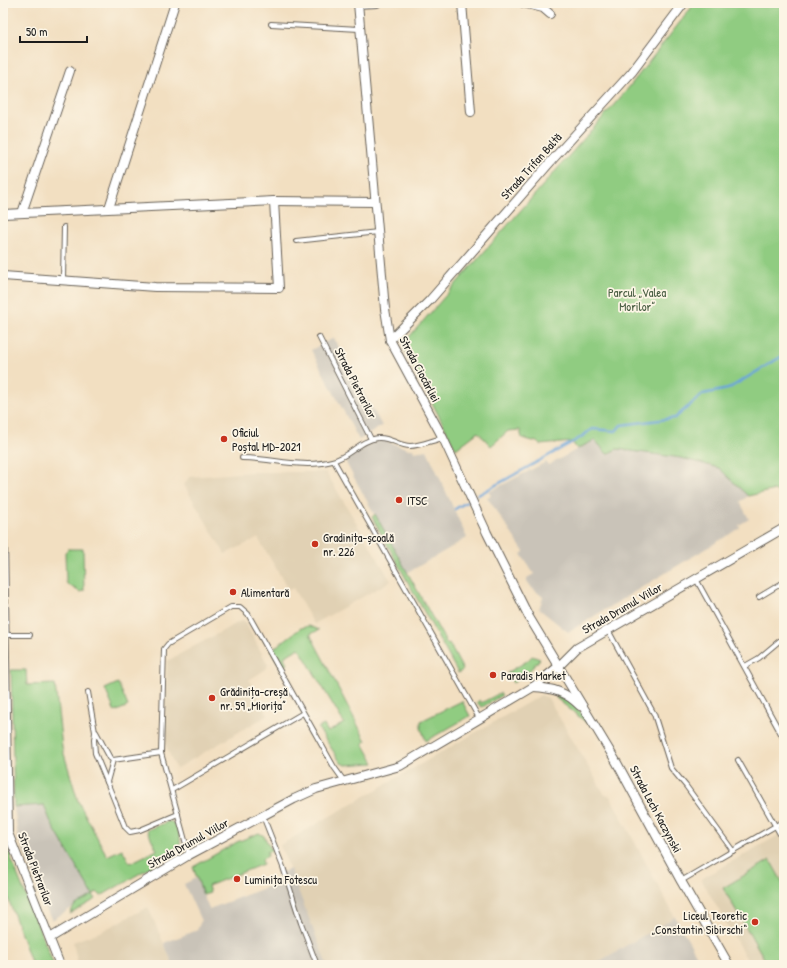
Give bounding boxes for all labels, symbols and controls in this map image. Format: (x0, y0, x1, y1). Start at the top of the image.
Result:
scale bar (20, 18, 87, 44)
text: 50 m (26, 23, 47, 40)
street label: Strada Trifan Baltă (497, 129, 566, 203)
park label: Parcul „Valea Morilor” (608, 284, 666, 315)
street label: Strada Ciocârliei (395, 333, 445, 405)
street label: Strada Pietrarilor (331, 345, 381, 422)
place label: Oficiul Poștal MD-2021 (232, 424, 301, 455)
marker: Oficiul Poștal MD-2021 (219, 434, 229, 444)
place label: ITSC (407, 492, 428, 509)
marker: ITSC (394, 495, 404, 505)
place label: Gradinița-școală nr. 226 (323, 529, 394, 560)
marker: Gradinița-școală nr. 226 (310, 539, 320, 549)
street label: Strada Drumul Viilor (579, 578, 666, 638)
place label: Alimentară (241, 584, 290, 601)
marker: Alimentară (228, 587, 238, 597)
place label: Paradis Market (501, 667, 567, 684)
marker: Paradis Market (488, 670, 498, 680)
place label: Grădinița-creșă nr. 59 „Miorița” (220, 683, 288, 714)
marker: Grădinița-creșă nr. 59 „Miorița” (207, 693, 217, 703)
street label: Strada Lech Kaczynski (626, 762, 686, 856)
street label: Strada Drumul Viilor (145, 814, 232, 872)
street label: Strada Pietrarilor (14, 830, 58, 909)
place label: Luminița Fotescu (245, 871, 317, 888)
marker: Luminița Fotescu (232, 874, 242, 884)
place label: Liceul Teoretic „Constantin Sibirschi“ (651, 907, 747, 938)
marker: Liceul Teoretic „Constantin Sibirschi“ (750, 917, 760, 927)

